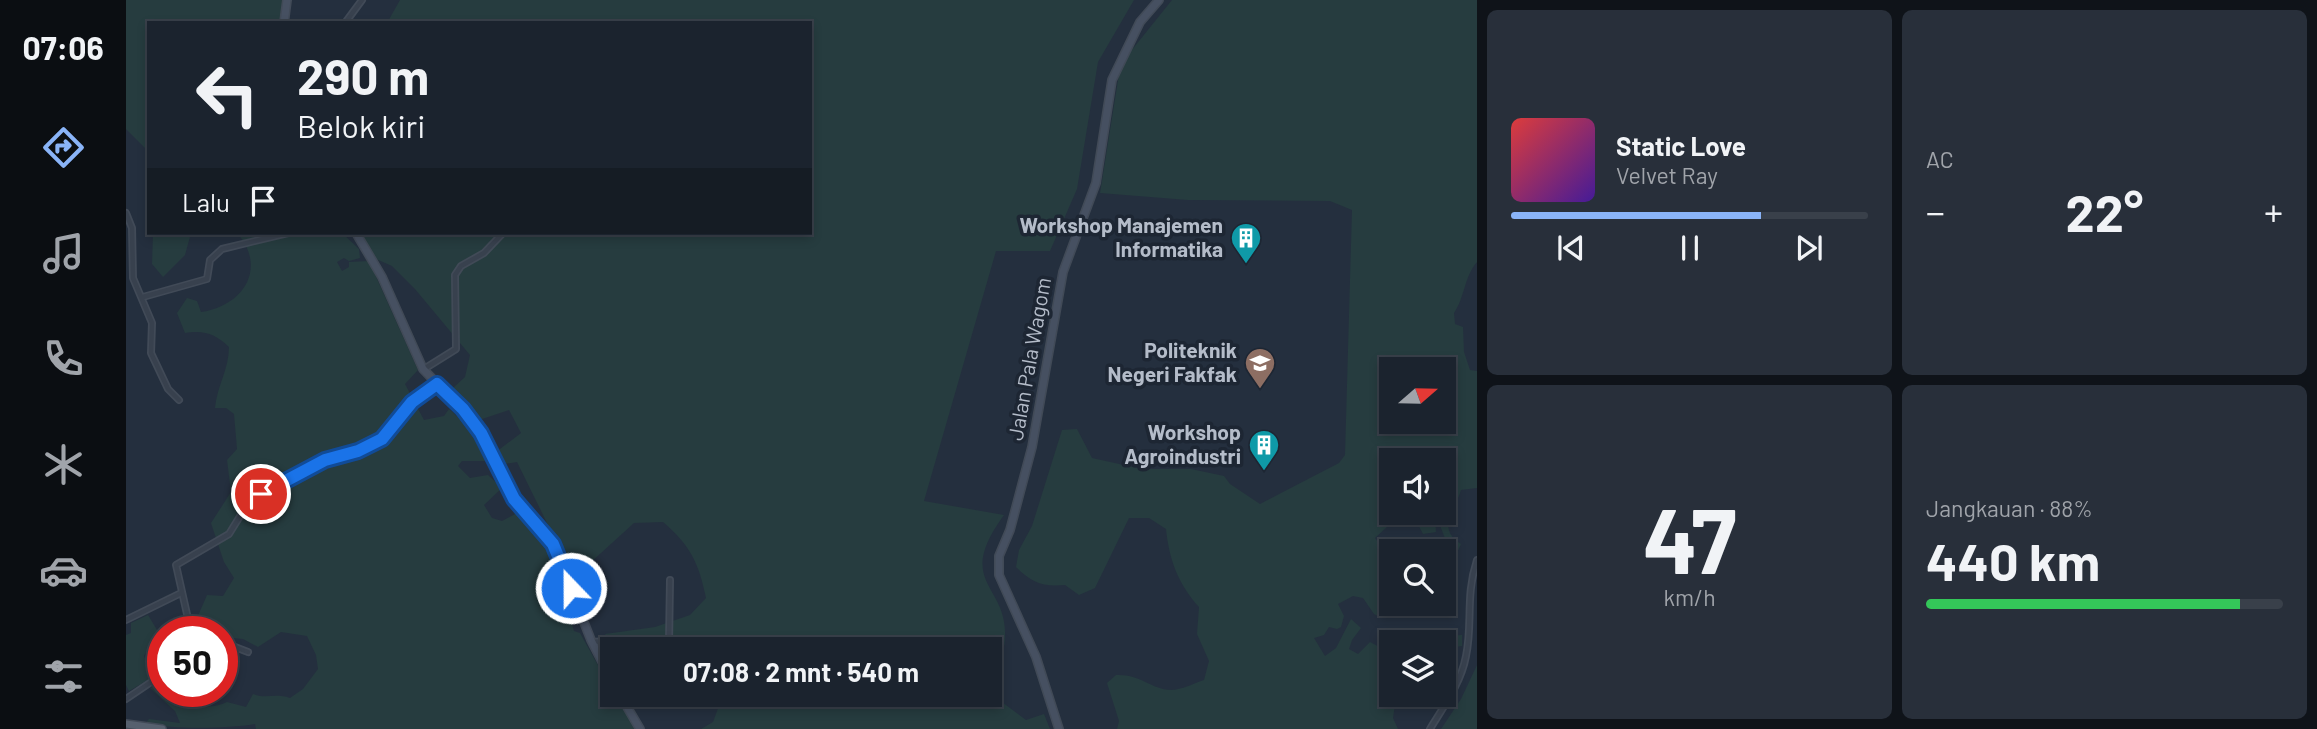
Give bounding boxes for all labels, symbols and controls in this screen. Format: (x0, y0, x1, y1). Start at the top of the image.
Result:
text: 07:06 (22, 28, 104, 66)
text: 290 m (297, 46, 429, 105)
icon: left (182, 49, 273, 140)
text: Belok kiri (297, 106, 425, 144)
icon: directions (39, 123, 88, 172)
text: Static Love (1616, 130, 1746, 161)
text: AC (1926, 145, 1954, 173)
text: Velvet Ray (1616, 161, 1718, 189)
text: 22° (2066, 180, 2143, 242)
icon: arrive (244, 182, 282, 220)
text: Lalu (182, 186, 230, 217)
text: − (1926, 188, 1945, 234)
text: + (2264, 188, 2283, 234)
place label: Workshop Manajemen Informatika (1019, 212, 1223, 261)
building icon: Workshop Manajemen Informatika (1229, 221, 1263, 265)
icon: music (39, 229, 88, 278)
icon: previous (1552, 229, 1590, 267)
icon: pause (1671, 229, 1709, 267)
icon: next (1790, 229, 1828, 267)
street label: Jalan Pala Wagom (1002, 275, 1055, 442)
icon: phone (39, 334, 88, 383)
place label: Politeknik Negeri Fakfak (1108, 337, 1237, 386)
school or university icon: Politeknik Negeri Fakfak (1243, 346, 1277, 390)
north arrow (1379, 357, 1456, 434)
map controls (1379, 357, 1456, 707)
place label: Workshop Agroindustri (1124, 419, 1241, 468)
building icon: Workshop Agroindustri (1247, 428, 1281, 472)
icon: climate (39, 440, 88, 489)
button: sound (1379, 448, 1456, 525)
pin (231, 464, 291, 524)
icon: arrive (242, 475, 280, 513)
text: 47 (1643, 483, 1736, 592)
text: Jangkauan · 88% (1926, 494, 2093, 522)
text: 440 km (1926, 529, 2100, 591)
button: search (1379, 539, 1456, 616)
icon: car (39, 546, 88, 595)
position arrow (534, 551, 608, 625)
text: km/h (1663, 583, 1716, 611)
speed limit sign: 50 (147, 616, 238, 707)
button: layers (1379, 630, 1456, 707)
icon: filters (39, 652, 88, 701)
text: 07:08 · 2 mnt · 540 m (683, 656, 919, 687)

